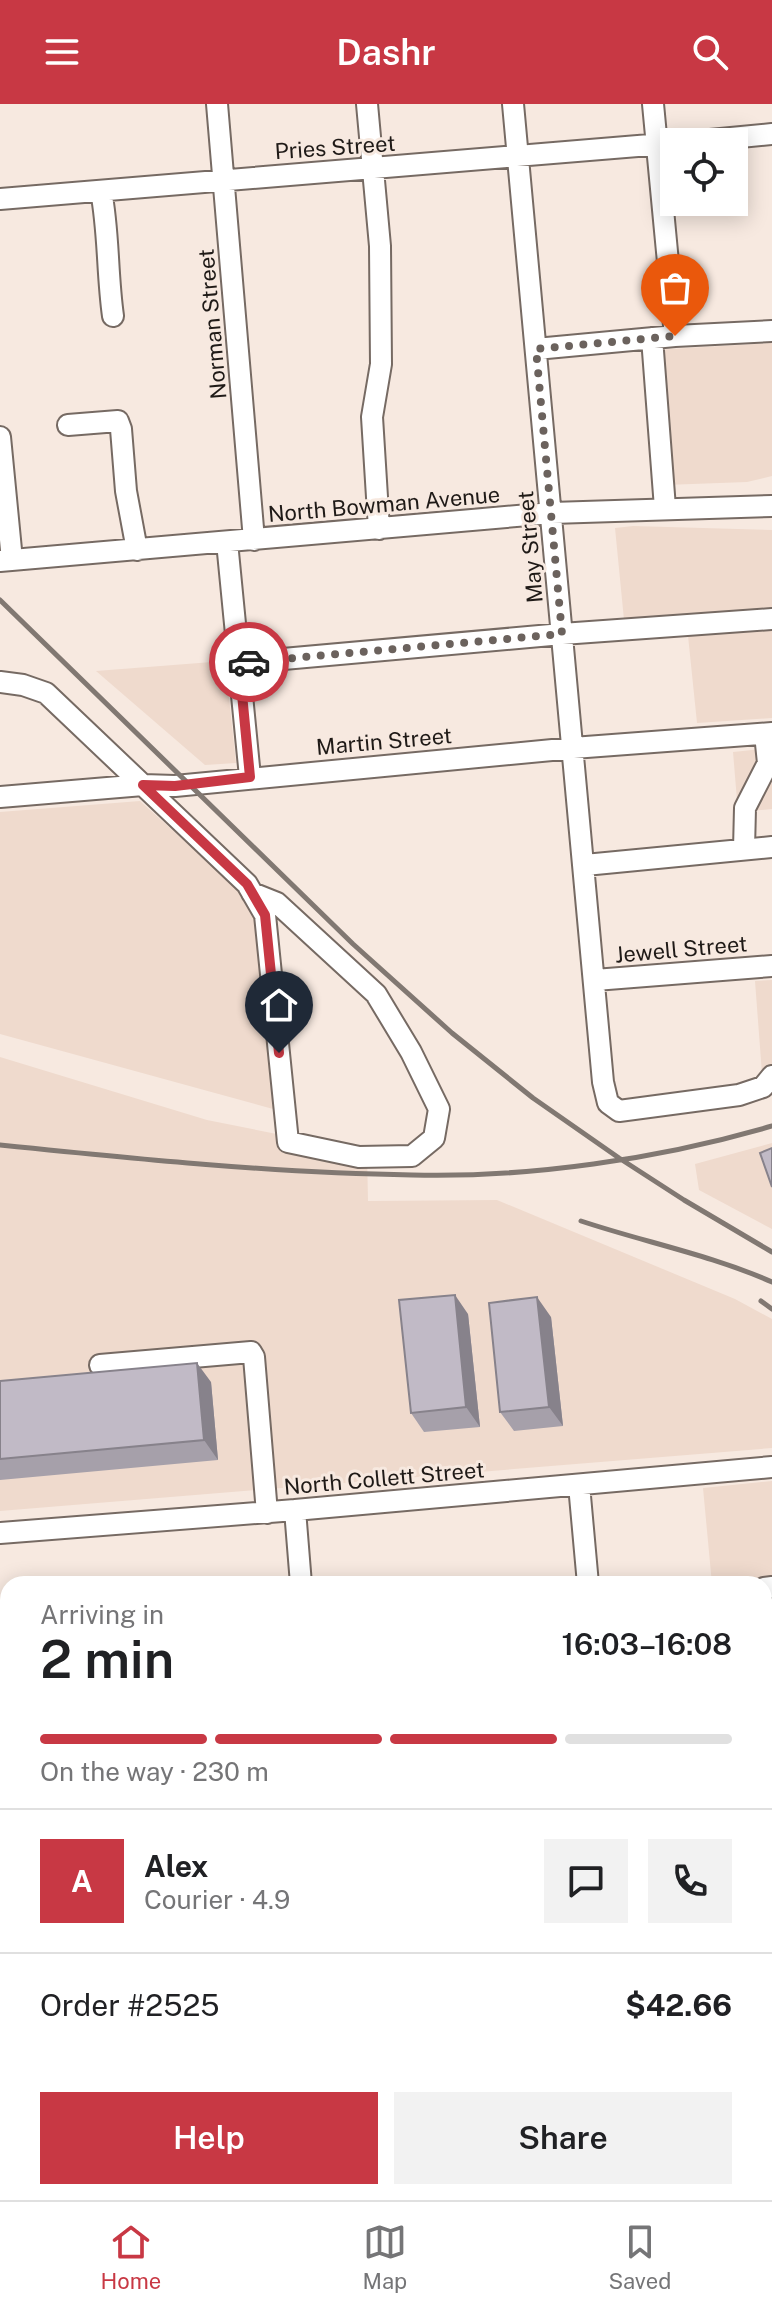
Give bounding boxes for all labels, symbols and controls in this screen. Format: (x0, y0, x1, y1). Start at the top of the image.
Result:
icon: menu (40, 30, 84, 74)
icon: search (688, 30, 732, 74)
text: Dashr (336, 31, 436, 73)
map controls (660, 128, 748, 216)
button: locate (660, 128, 748, 216)
street label: Pries Street (274, 130, 396, 164)
street label: Norman Street (192, 248, 232, 400)
pin (641, 254, 709, 336)
icon: bag (653, 266, 697, 310)
street label: North Bowman Avenue (267, 481, 501, 527)
street label: May Street (512, 490, 548, 604)
courier (209, 622, 289, 702)
icon: car (227, 640, 271, 684)
street label: Martin Street (315, 722, 453, 760)
street label: Jewell Street (614, 930, 748, 968)
pin (245, 971, 313, 1053)
icon: home (257, 983, 301, 1027)
street label: North Collett Street (283, 1456, 485, 1500)
text: Arriving in (40, 1599, 164, 1630)
text: 16:03–16:08 (561, 1626, 732, 1662)
text: 2 min (40, 1629, 174, 1690)
text: On the way · 230 m (40, 1756, 269, 1787)
button: chat (544, 1839, 628, 1923)
button: phone (648, 1839, 732, 1923)
text: Alex (144, 1848, 208, 1884)
text: A (71, 1863, 93, 1899)
text: Courier · 4.9 (144, 1884, 290, 1915)
text: Order #2525 (40, 1987, 220, 2023)
text: $42.66 (625, 1987, 732, 2023)
button: Help (40, 2092, 378, 2184)
button: Share (394, 2092, 732, 2184)
tab: Home (101, 2220, 161, 2294)
tab: Map (362, 2220, 407, 2294)
tab: Saved (608, 2220, 671, 2294)

